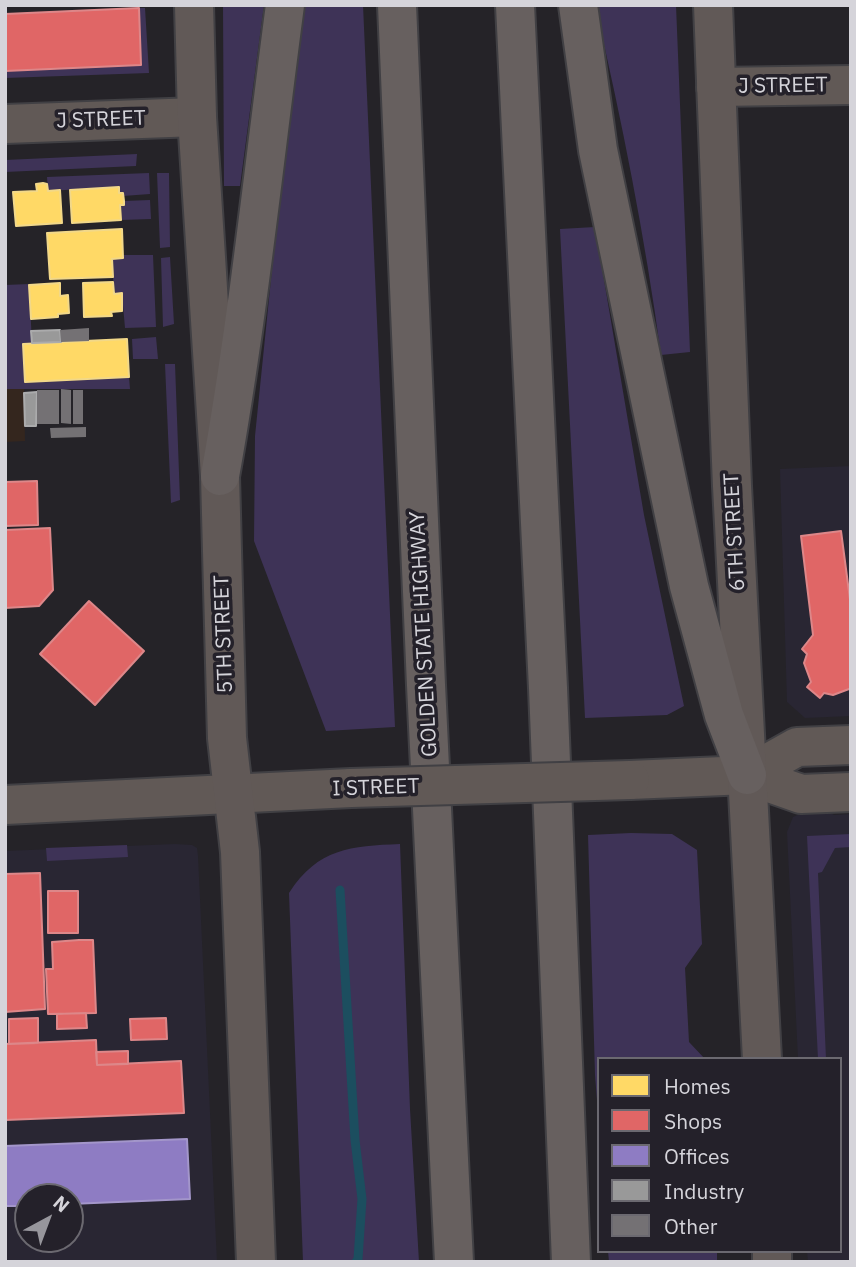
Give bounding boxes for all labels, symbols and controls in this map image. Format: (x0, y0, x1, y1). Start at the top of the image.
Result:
street label: J STREET (738, 73, 828, 99)
street label: J STREET (56, 106, 146, 134)
street label: 6TH STREET (719, 472, 751, 592)
street label: GOLDEN STATE HIGHWAY (405, 510, 443, 758)
street label: 5TH STREET (209, 574, 239, 694)
street label: I STREET (332, 774, 420, 802)
legend (597, 1057, 842, 1253)
text: Homes (664, 1072, 731, 1100)
text: Shops (664, 1107, 722, 1135)
text: Offices (664, 1142, 730, 1170)
text: Industry (664, 1177, 744, 1205)
north arrow (14, 1183, 84, 1253)
text: N (48, 1190, 75, 1217)
text: Other (664, 1212, 717, 1240)

